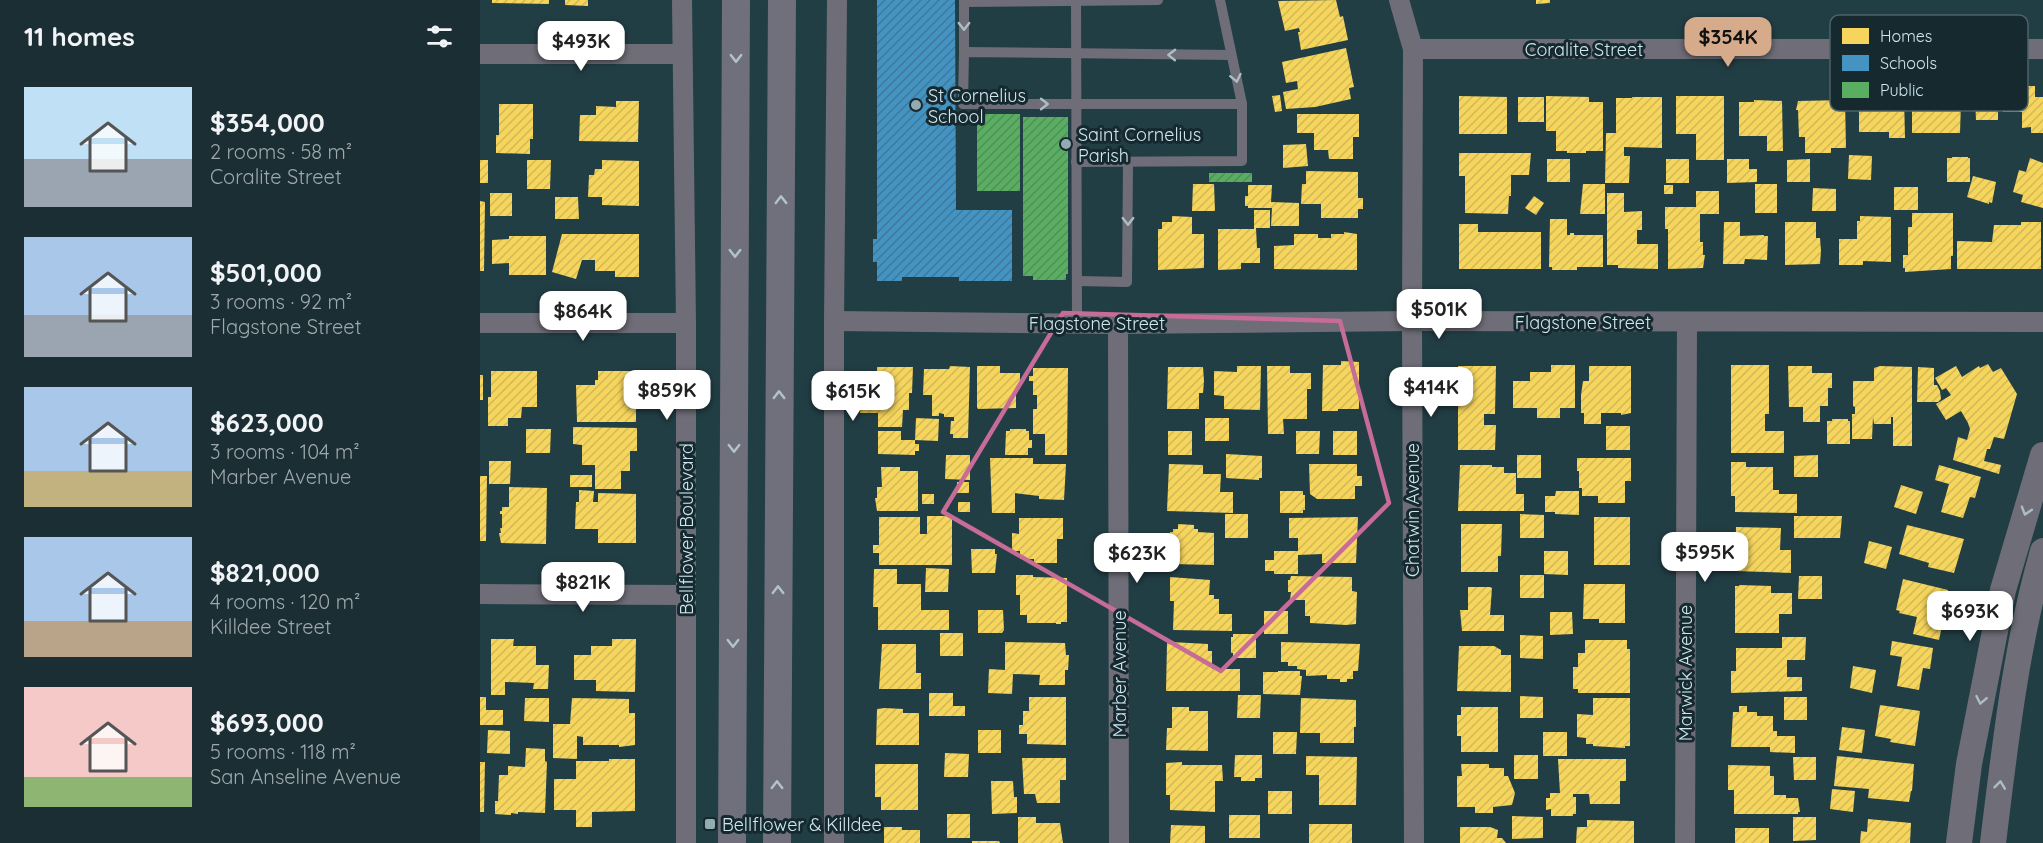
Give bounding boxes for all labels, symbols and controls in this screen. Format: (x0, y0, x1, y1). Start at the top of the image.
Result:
legend (1830, 15, 2028, 111)
pin: $354K (1686, 17, 1770, 68)
text: 11 homes (24, 20, 135, 53)
icon: filters (423, 20, 456, 53)
pin: $493K (539, 21, 623, 72)
one-way arrow (958, 21, 970, 30)
text: $354K (1698, 24, 1758, 49)
text: Homes (1880, 26, 1932, 46)
text: $493K (552, 28, 610, 53)
street label: Coralite Street (1525, 38, 1643, 61)
one-way arrow (1168, 49, 1177, 61)
text: Schools (1880, 53, 1937, 73)
one-way arrow (729, 54, 742, 63)
one-way arrow (1229, 73, 1242, 83)
text: Public (1880, 80, 1924, 100)
place label: St Cornelius School (928, 84, 1026, 128)
marker: St Cornelius School (909, 98, 923, 112)
one-way arrow (1040, 98, 1049, 110)
text: $354,000 (210, 106, 325, 139)
icon: home (72, 111, 144, 183)
place label: Saint Cornelius Parish (1078, 123, 1201, 167)
marker: Saint Cornelius Parish (1059, 137, 1073, 151)
text: 2 rooms · 58 m² (210, 139, 352, 164)
text: Coralite Street (210, 164, 342, 189)
one-way arrow (774, 195, 787, 204)
one-way arrow (1122, 217, 1134, 226)
one-way arrow (729, 249, 741, 258)
text: $501,000 (210, 256, 322, 289)
icon: home (72, 261, 144, 333)
text: 3 rooms · 92 m² (210, 289, 352, 314)
pin: $501K (1397, 289, 1481, 340)
pin: $864K (541, 291, 625, 342)
text: $501K (1411, 296, 1467, 321)
text: $864K (554, 298, 612, 323)
street label: Flagstone Street (1515, 311, 1651, 334)
street label: Flagstone Street (1029, 312, 1165, 335)
text: Flagstone Street (210, 314, 361, 339)
pin: $414K (1389, 367, 1473, 418)
pin: $859K (625, 370, 709, 421)
pin: $615K (811, 371, 895, 422)
text: $414K (1403, 374, 1459, 399)
text: $859K (638, 377, 696, 402)
text: $615K (826, 378, 881, 403)
one-way arrow (773, 390, 785, 399)
text: $623,000 (210, 406, 324, 439)
icon: home (72, 411, 144, 483)
text: 3 rooms · 104 m² (210, 439, 360, 464)
street label: Bellflower Boulevard (675, 443, 698, 615)
street label: Chatwin Avenue (1401, 443, 1424, 577)
one-way arrow (728, 444, 740, 453)
text: Marber Avenue (210, 464, 351, 489)
one-way arrow (2021, 505, 2033, 516)
pin: $595K (1663, 532, 1747, 583)
pin: $623K (1095, 533, 1179, 584)
text: $595K (1675, 539, 1735, 564)
text: $623K (1108, 540, 1166, 565)
text: $821,000 (210, 556, 320, 589)
icon: home (72, 561, 144, 633)
pin: $821K (541, 562, 625, 613)
text: $821K (555, 569, 611, 594)
one-way arrow (772, 585, 784, 594)
text: 4 rooms · 120 m² (210, 589, 360, 614)
pin: $693K (1928, 591, 2012, 642)
text: $693K (1941, 598, 1999, 623)
street label: Marwick Avenue (1674, 605, 1697, 741)
street label: Marber Avenue (1108, 610, 1131, 738)
text: Killdee Street (210, 614, 332, 639)
one-way arrow (727, 639, 739, 648)
one-way arrow (1975, 695, 1988, 705)
text: $693,000 (210, 706, 324, 739)
icon: home (72, 711, 144, 783)
text: 5 rooms · 118 m² (210, 739, 356, 764)
text: San Anseline Avenue (210, 764, 401, 789)
one-way arrow (771, 780, 783, 789)
one-way arrow (1993, 780, 2006, 789)
place label: Bellflower & Killdee (722, 813, 882, 836)
marker: Bellflower & Killdee (703, 817, 717, 831)

